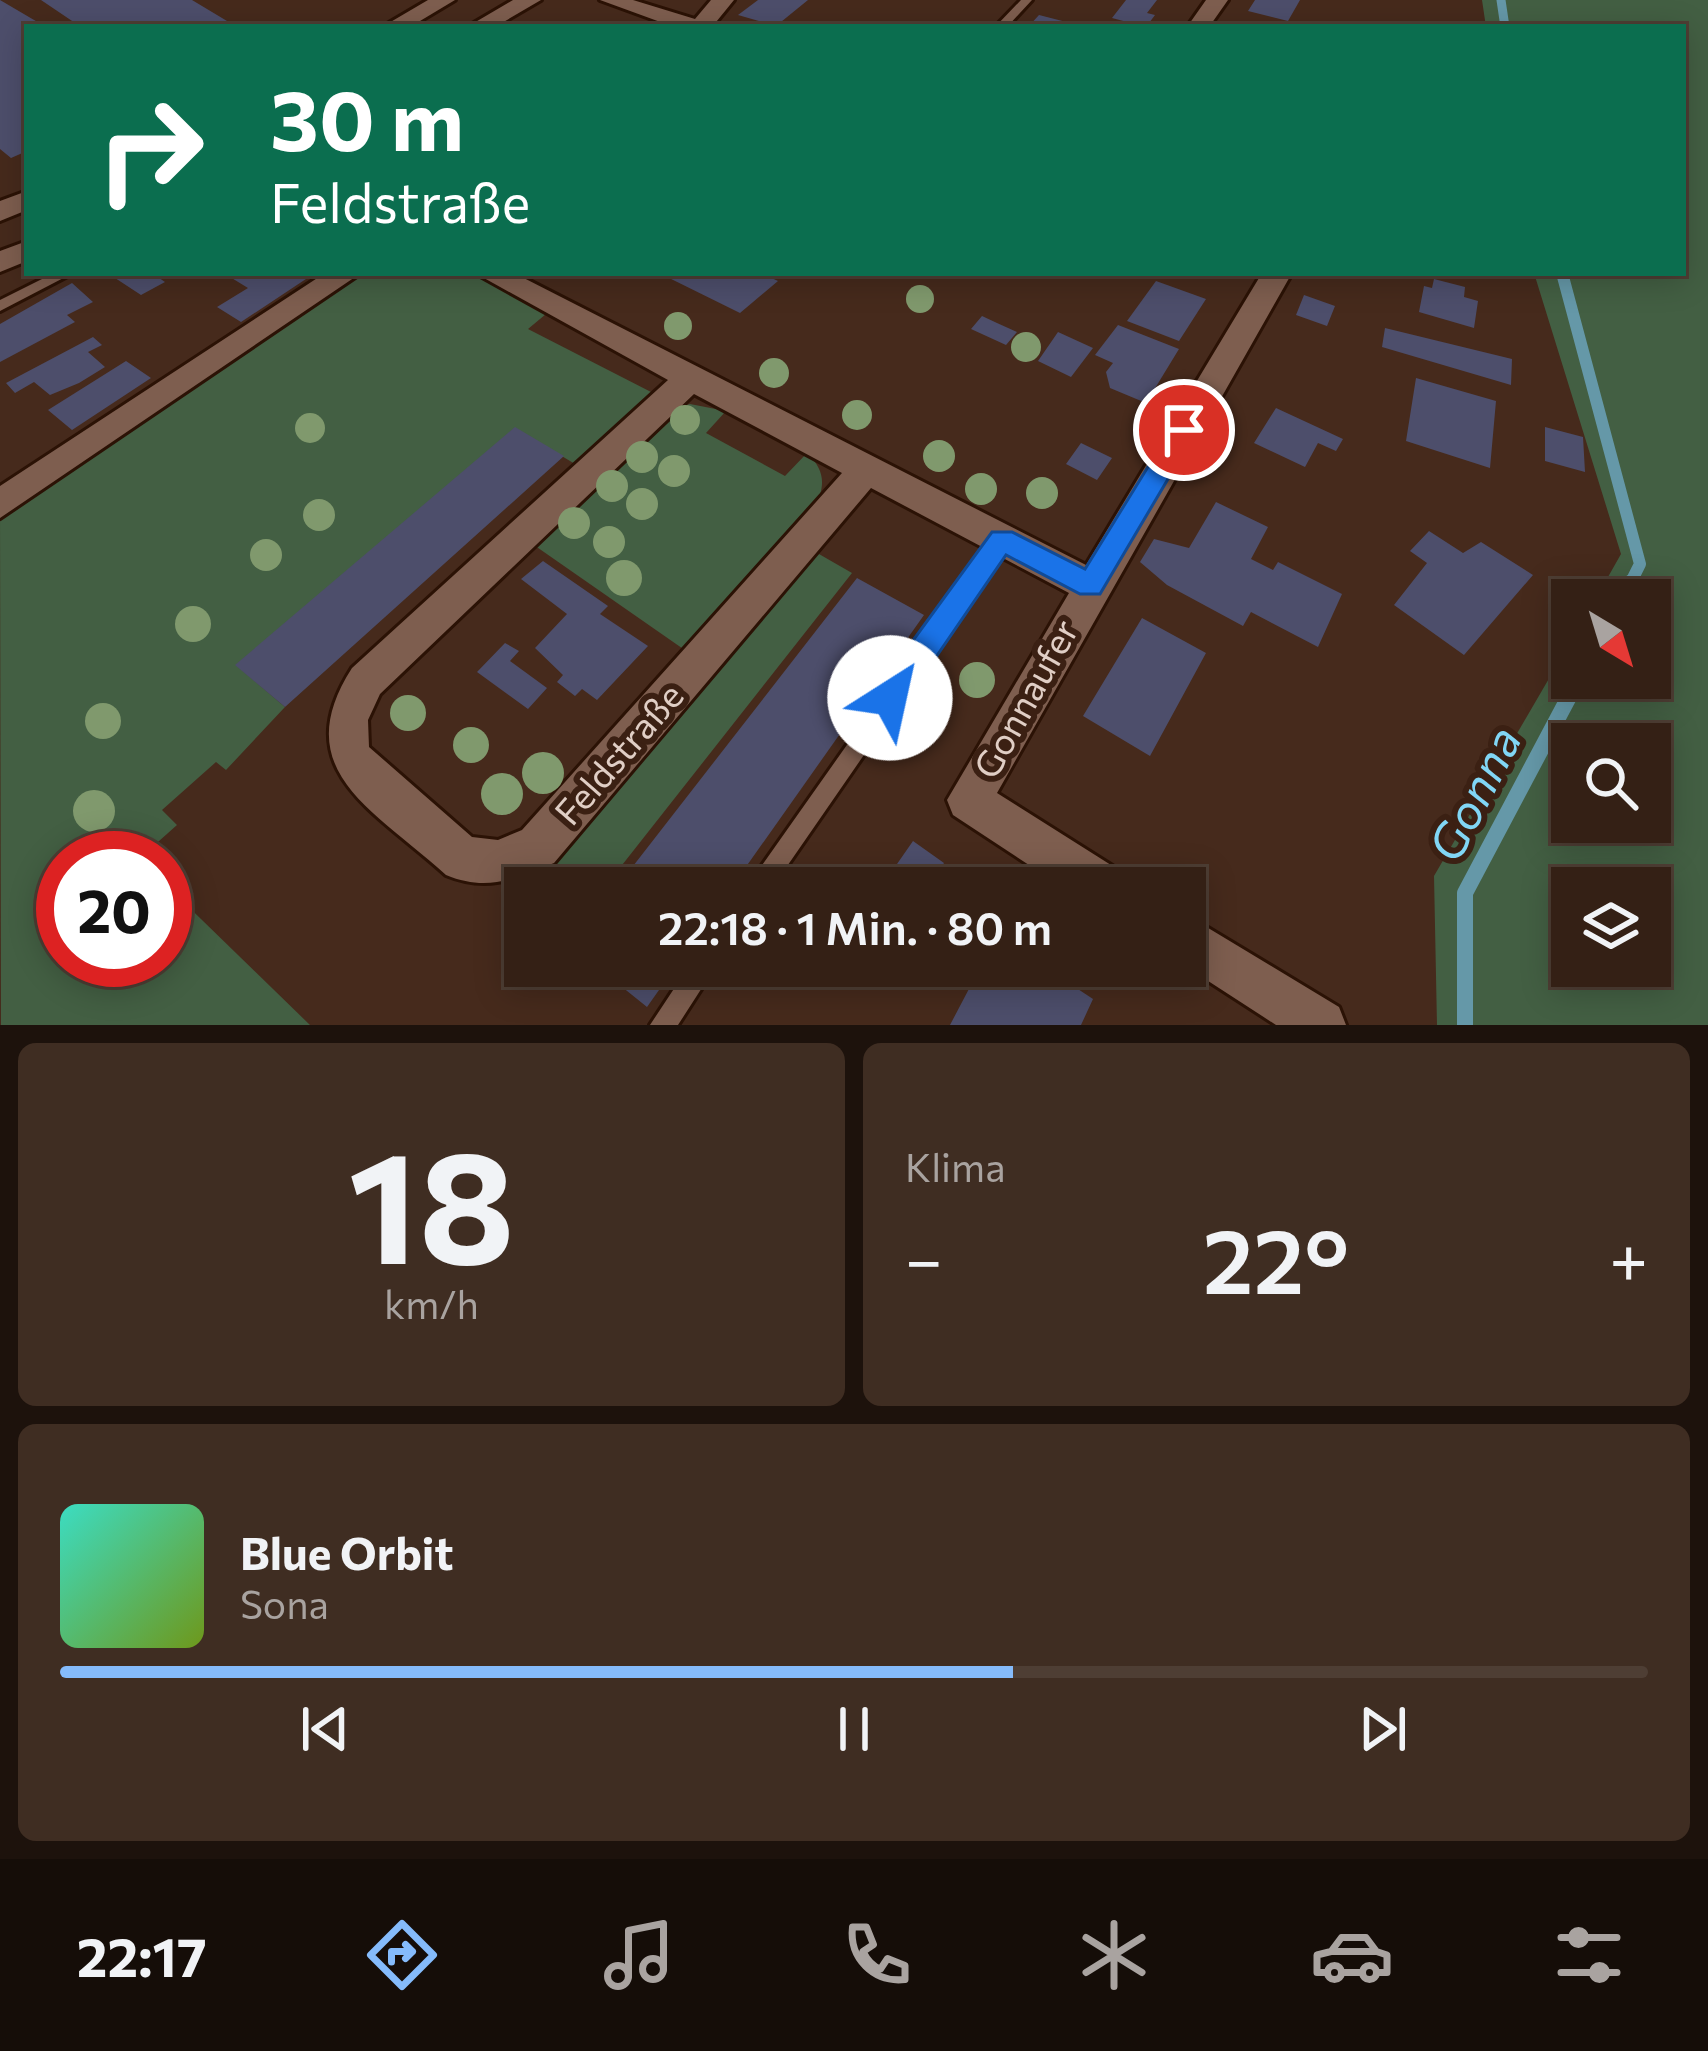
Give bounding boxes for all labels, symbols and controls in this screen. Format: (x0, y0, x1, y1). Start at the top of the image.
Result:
text: 30 m (270, 66, 464, 168)
icon: right (72, 72, 228, 228)
text: Feldstraße (270, 168, 530, 234)
pin (1133, 379, 1235, 481)
icon: arrive (1151, 397, 1217, 463)
north arrow (1551, 579, 1671, 699)
map controls (1551, 579, 1671, 987)
street label: Gonnaufer (963, 611, 1086, 785)
position arrow (827, 635, 953, 761)
street label: Feldstraße (544, 673, 691, 833)
water label: Gonna (1414, 715, 1532, 870)
button: search (1551, 723, 1671, 843)
speed limit sign: 20 (36, 831, 192, 987)
button: layers (1551, 867, 1671, 987)
text: 22:18 · 1 Min. · 80 m (658, 899, 1052, 954)
text: 18 (348, 1105, 515, 1296)
text: Klima (905, 1142, 1006, 1190)
text: 22° (1203, 1202, 1349, 1313)
text: − (905, 1217, 943, 1298)
text: + (1609, 1217, 1648, 1298)
text: km/h (384, 1279, 479, 1327)
text: Blue Orbit (240, 1524, 453, 1579)
text: Sona (240, 1579, 329, 1627)
icon: previous (292, 1696, 358, 1762)
icon: pause (821, 1696, 887, 1762)
icon: next (1350, 1696, 1416, 1762)
icon: directions (360, 1913, 444, 1997)
icon: music (597, 1913, 681, 1997)
icon: phone (835, 1913, 919, 1997)
icon: climate (1072, 1913, 1156, 1997)
icon: car (1310, 1913, 1394, 1997)
icon: filters (1547, 1913, 1631, 1997)
text: 22:17 (77, 1922, 207, 1988)

